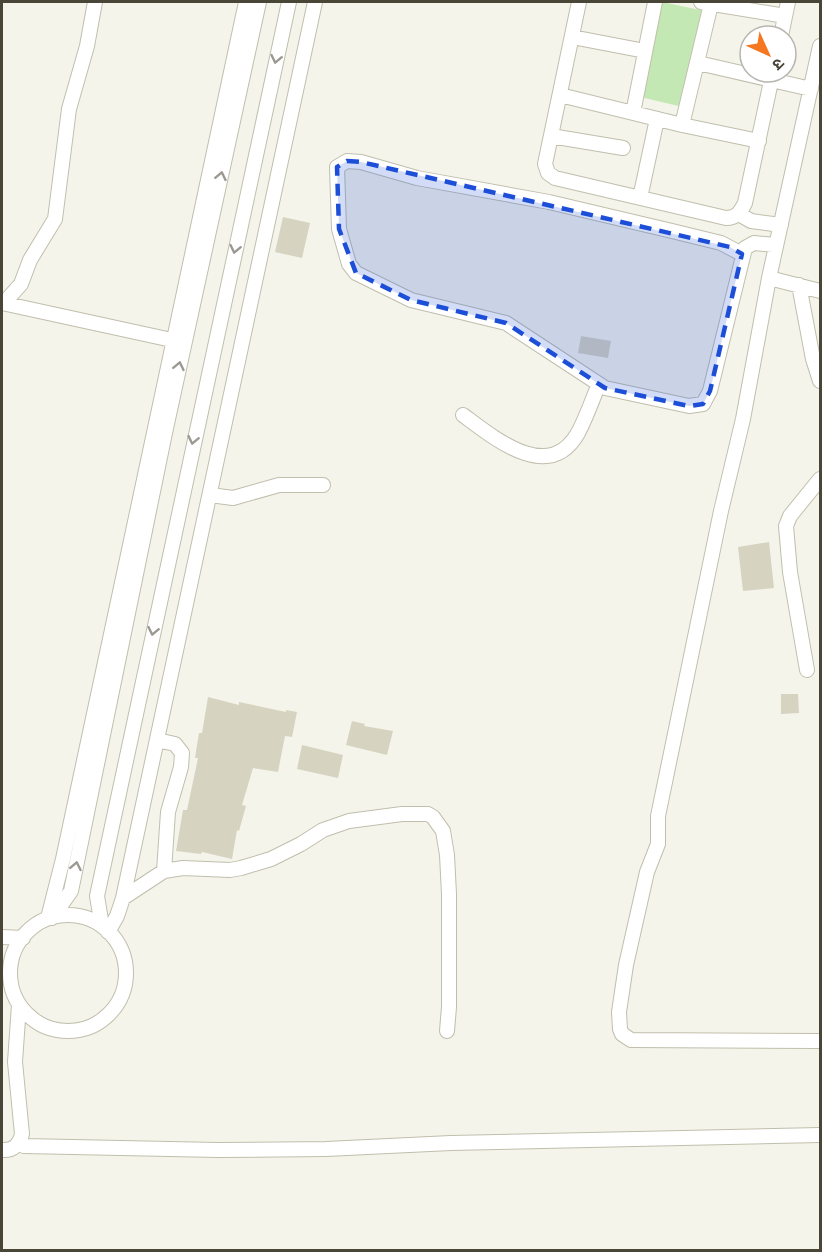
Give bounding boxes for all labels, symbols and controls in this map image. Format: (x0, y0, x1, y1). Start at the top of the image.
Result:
north arrow (738, 24, 798, 84)
one-way arrow (270, 53, 283, 63)
text: उ (768, 55, 787, 73)
one-way arrow (214, 171, 227, 181)
one-way arrow (229, 244, 242, 254)
one-way arrow (172, 361, 185, 371)
one-way arrow (187, 434, 200, 444)
one-way arrow (147, 625, 160, 635)
one-way arrow (69, 861, 82, 871)

